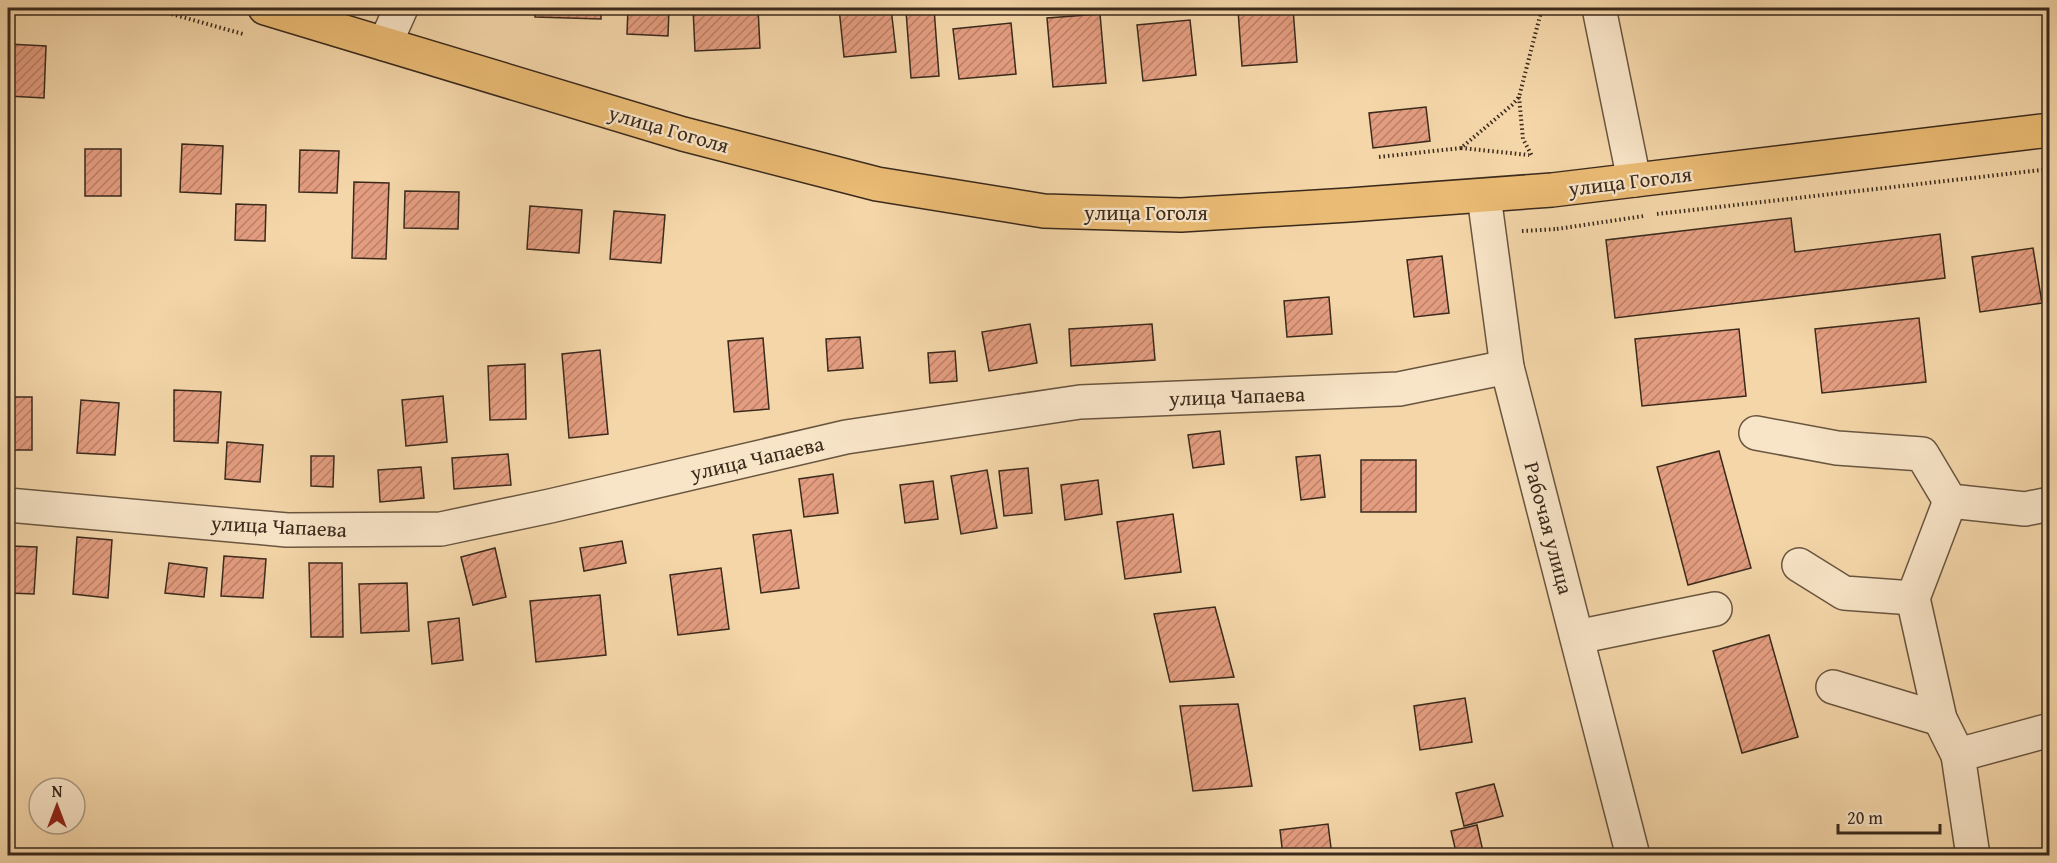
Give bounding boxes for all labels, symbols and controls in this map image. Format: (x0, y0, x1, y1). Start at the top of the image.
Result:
street label: улица Гоголя (604, 97, 733, 161)
street label: улица Гоголя (1566, 158, 1694, 204)
street label: улица Гоголя (1083, 197, 1208, 228)
street label: улица Чапаева (1167, 378, 1306, 414)
street label: улица Чапаева (686, 428, 827, 489)
street label: Рабочая улица (1516, 458, 1582, 598)
street label: улица Чапаева (209, 507, 348, 545)
north arrow (27, 776, 87, 836)
text: N (52, 779, 63, 803)
scale bar (1838, 797, 1940, 835)
text: 20 m (1847, 804, 1883, 831)

